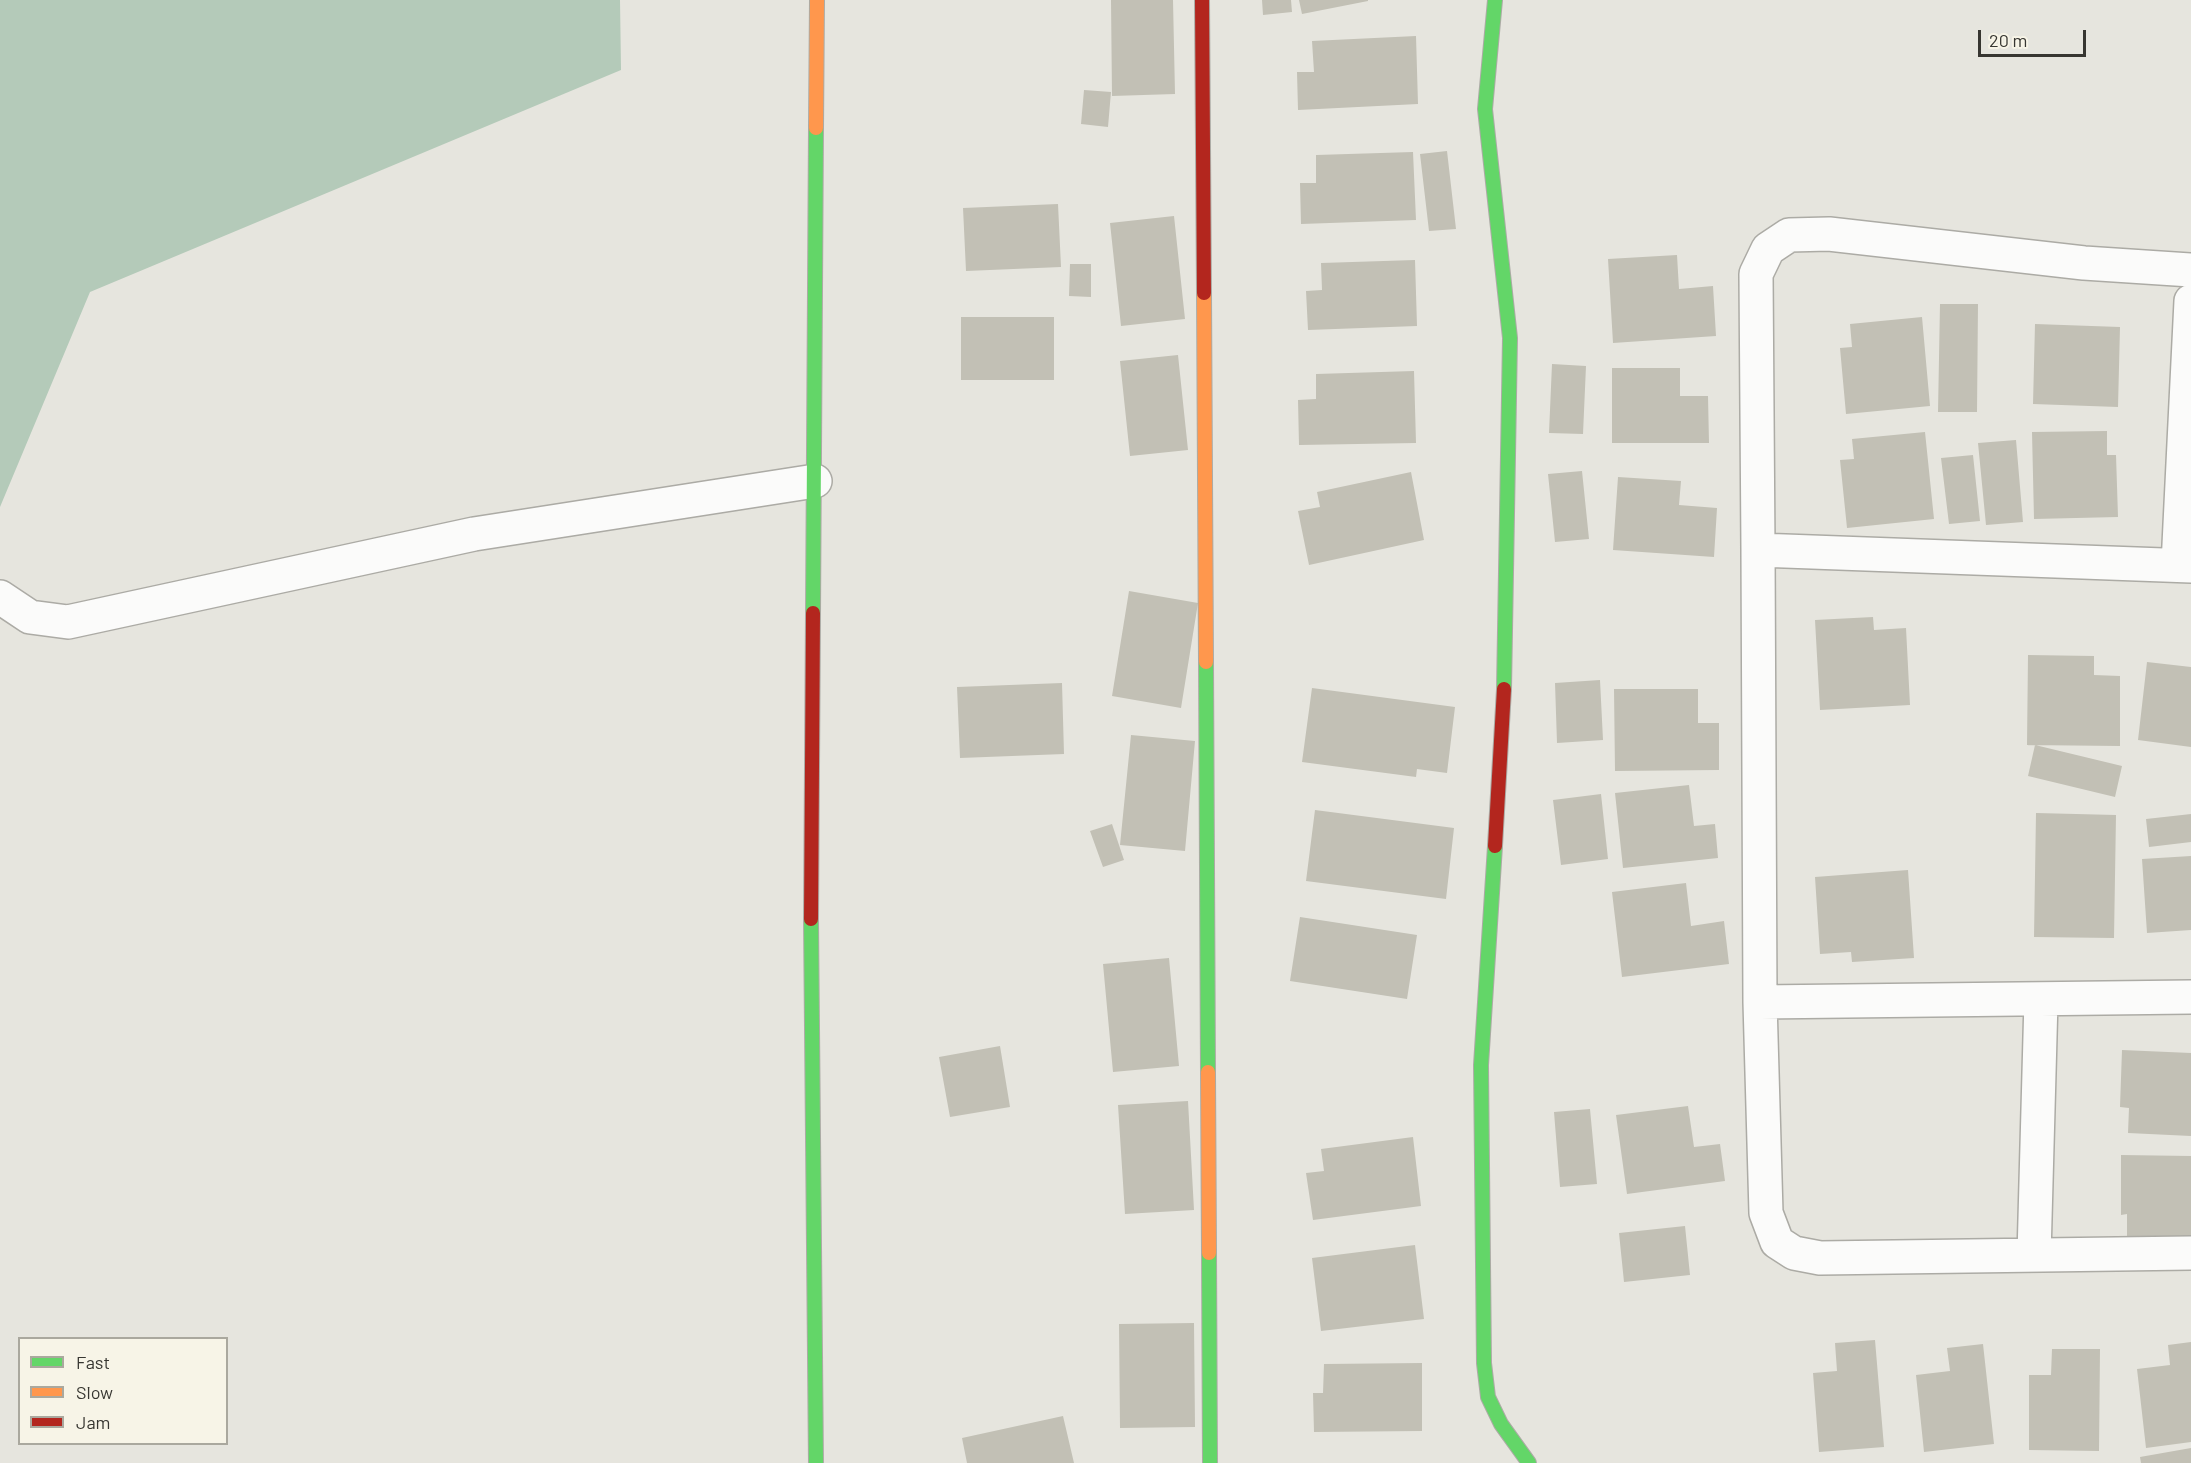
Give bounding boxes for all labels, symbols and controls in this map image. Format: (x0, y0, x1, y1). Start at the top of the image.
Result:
scale bar (1981, 18, 2089, 56)
text: 20 m (1989, 29, 2027, 51)
legend (18, 1337, 228, 1445)
text: Fast (76, 1351, 110, 1373)
text: Slow (76, 1381, 113, 1403)
text: Jam (76, 1411, 110, 1433)

